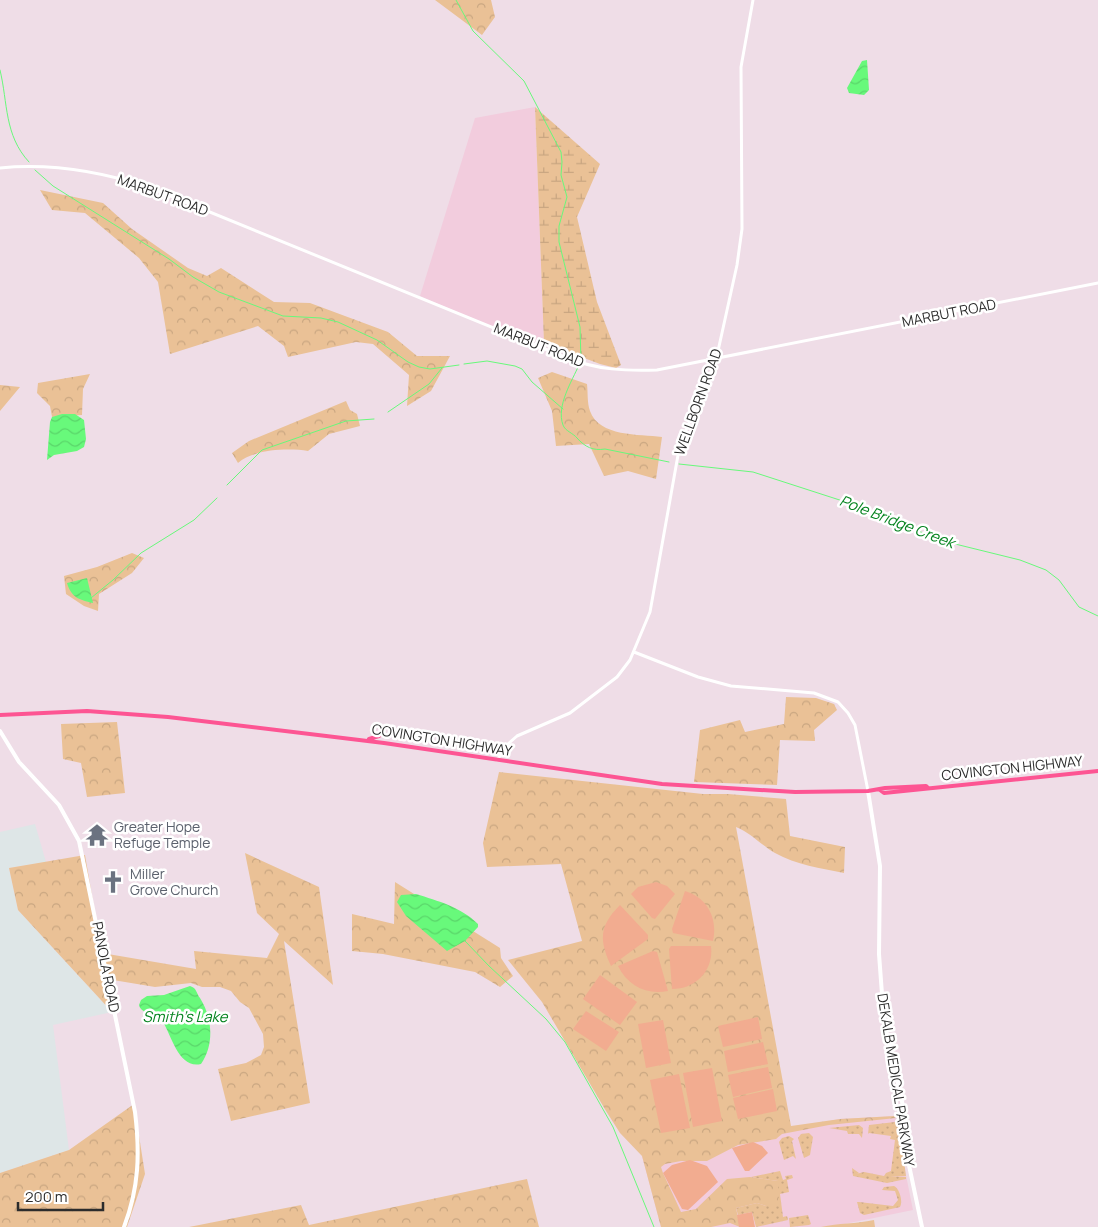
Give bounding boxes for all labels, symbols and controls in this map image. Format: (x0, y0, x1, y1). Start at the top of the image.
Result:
street label: MARBUT ROAD (115, 169, 211, 220)
street label: MARBUT ROAD (900, 294, 998, 331)
street label: MARBUT ROAD (491, 318, 587, 371)
street label: WELLBORN ROAD (669, 346, 726, 458)
water label: Pole Bridge Creek (837, 490, 960, 554)
street label: COVINGTON HIGHWAY (371, 719, 514, 760)
street label: COVINGTON HIGHWAY (940, 751, 1084, 784)
place label: Greater Hope Refuge Temple (114, 817, 210, 852)
temple icon: Greater Hope Refuge Temple (84, 822, 110, 848)
place label: Miller Grove Church (130, 864, 218, 899)
church icon: Miller Grove Church (100, 869, 126, 895)
street label: PANOLA ROAD (88, 920, 125, 1014)
street label: DEKALB MEDICAL PARKWAY (873, 992, 920, 1168)
water label: Smith's Lake (142, 1006, 229, 1027)
scale bar (18, 1180, 102, 1212)
text: 200 m (25, 1186, 68, 1207)

